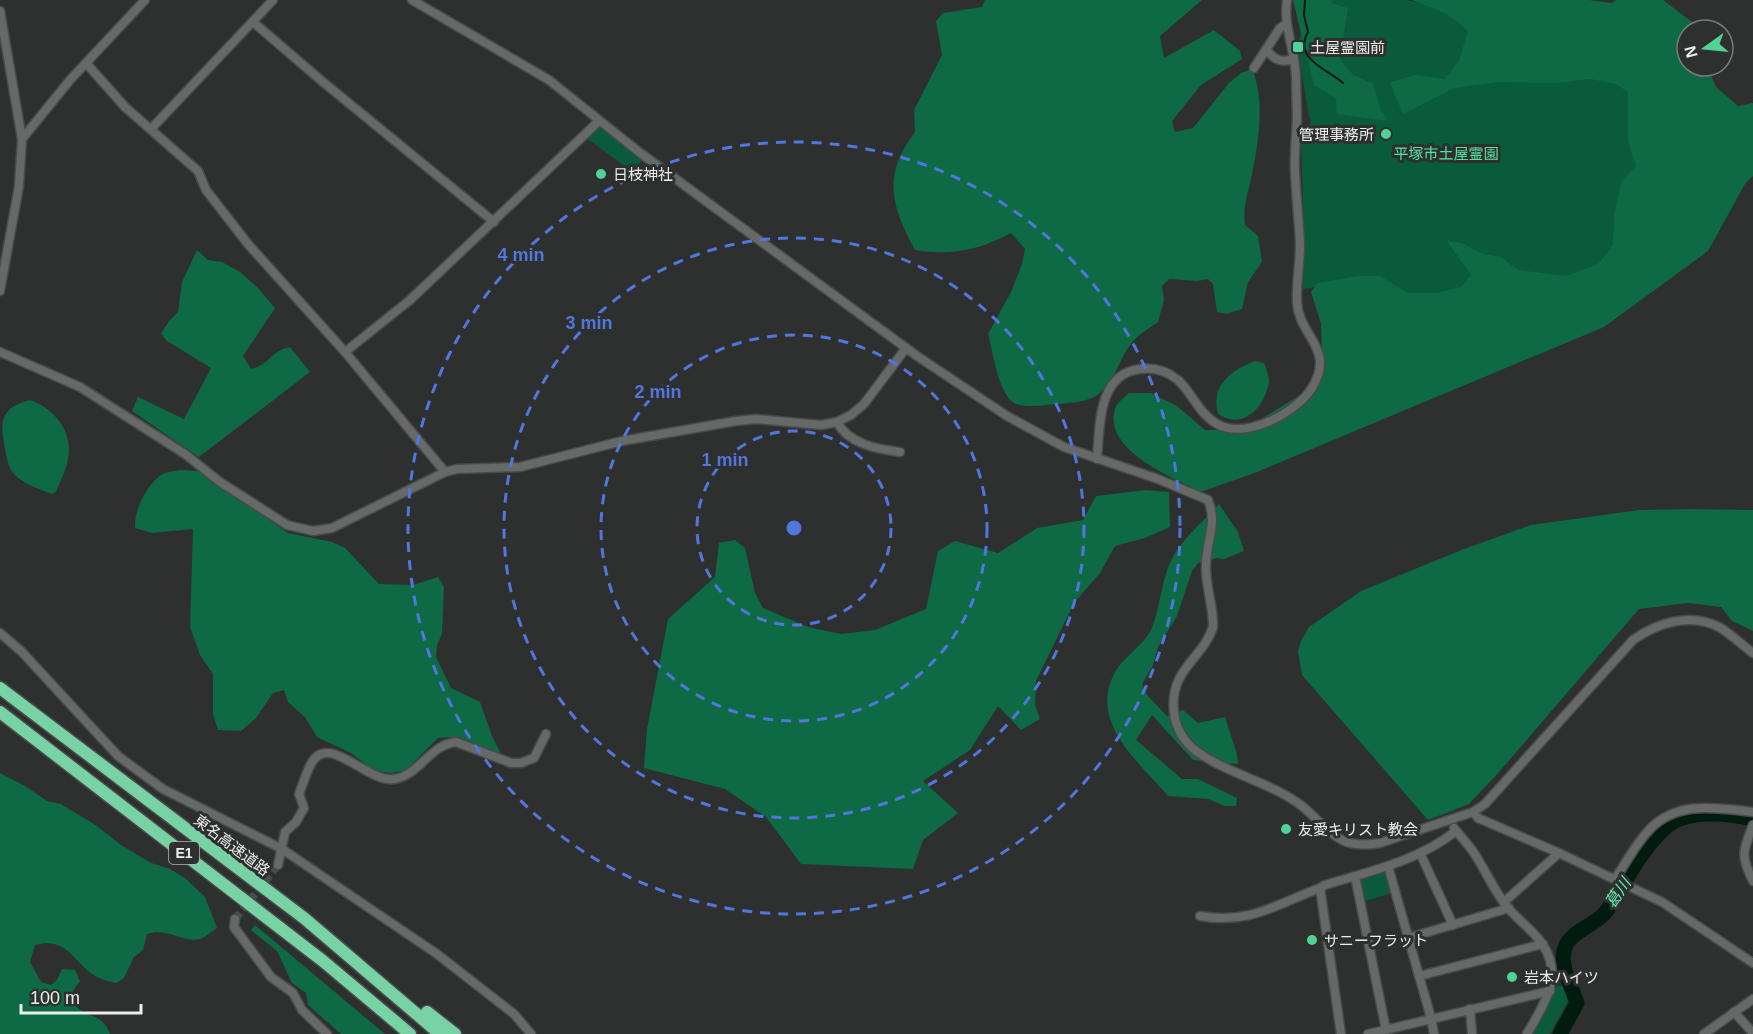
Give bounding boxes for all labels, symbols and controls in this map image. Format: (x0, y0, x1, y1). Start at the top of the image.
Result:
north arrow (1675, 18, 1735, 78)
place label: 土屋霊園前 (1310, 39, 1385, 56)
marker: 土屋霊園前 (1291, 40, 1305, 54)
text: N (1681, 44, 1701, 60)
place label: 管理事務所 (1299, 126, 1374, 143)
marker: 管理事務所 (1379, 127, 1393, 141)
park label: 平塚市土屋霊園 (1393, 145, 1499, 162)
place label: 日枝神社 (613, 166, 673, 183)
marker: 日枝神社 (594, 167, 608, 181)
text: 4 min (497, 245, 545, 265)
text: 3 min (565, 313, 613, 333)
text: 2 min (634, 382, 682, 402)
text: 1 min (701, 450, 749, 470)
centre of rings (784, 518, 804, 538)
street label: 東名高速道路 (191, 811, 273, 879)
place label: 友愛キリスト教会 (1298, 821, 1418, 838)
marker: 友愛キリスト教会 (1279, 822, 1293, 836)
road number: E1 (169, 842, 199, 864)
water label: 葛川 (1602, 873, 1635, 911)
place label: サニーフラット (1324, 932, 1428, 949)
marker: サニーフラット (1305, 933, 1319, 947)
place label: 岩本ハイツ (1524, 969, 1599, 986)
marker: 岩本ハイツ (1505, 970, 1519, 984)
scale bar (21, 977, 141, 1015)
text: 100 m (30, 988, 80, 1008)

